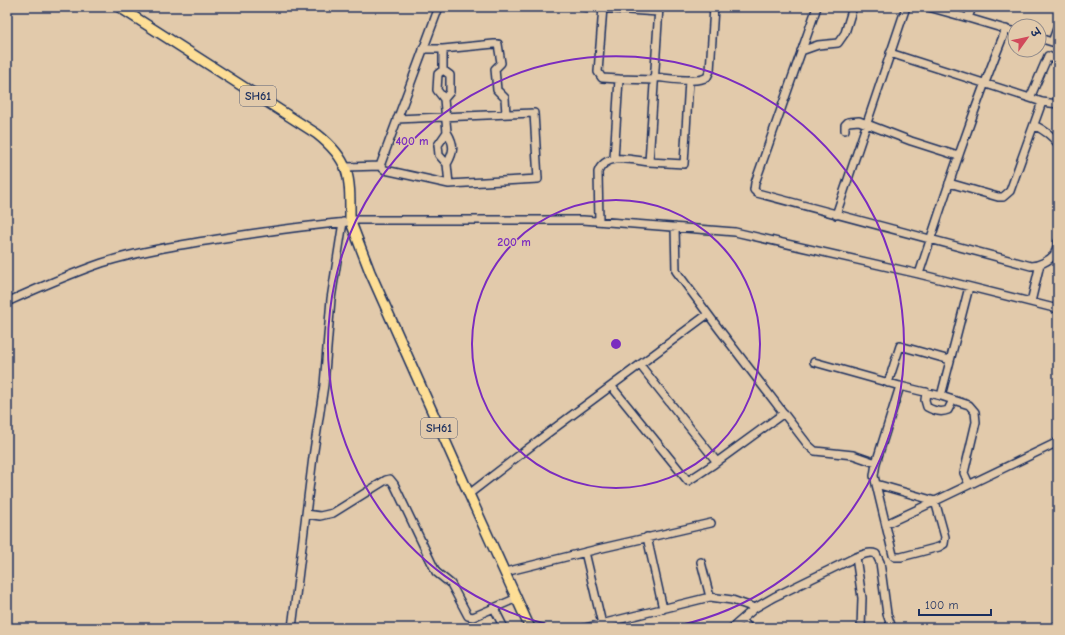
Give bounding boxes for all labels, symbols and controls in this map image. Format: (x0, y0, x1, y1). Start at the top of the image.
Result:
north arrow (1007, 18, 1047, 58)
text: उ (1027, 25, 1043, 41)
road number: SH61 (240, 86, 276, 106)
text: 400 m (395, 134, 429, 148)
text: 200 m (497, 235, 531, 249)
centre of rings (609, 337, 623, 351)
road number: SH61 (421, 418, 457, 438)
scale bar (919, 591, 991, 617)
text: 100 m (925, 598, 958, 612)

